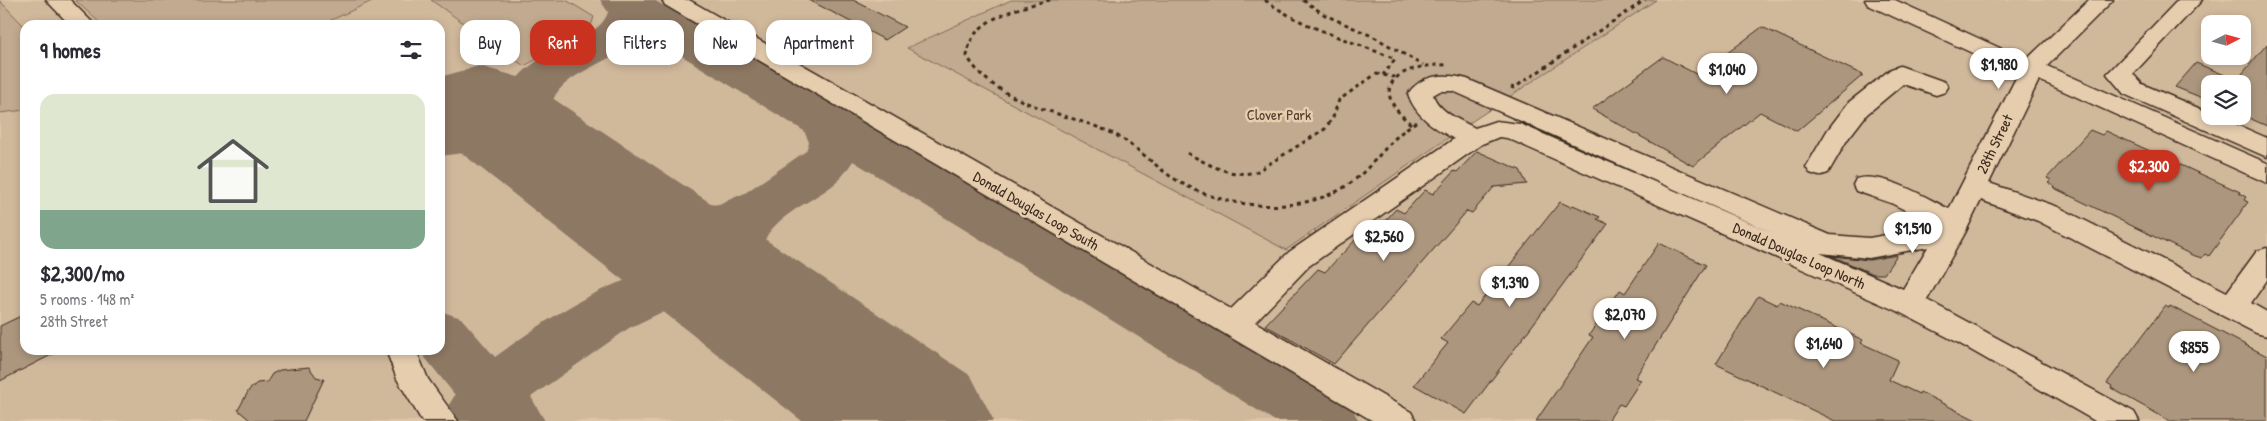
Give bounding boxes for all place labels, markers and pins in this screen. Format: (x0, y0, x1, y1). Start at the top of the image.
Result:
pin: $1,980 (1958, 48, 2040, 90)
pin: $1,040 (1686, 52, 1768, 95)
pin: $2,300 (2108, 150, 2190, 192)
pin: $1,510 (1872, 212, 1954, 254)
pin: $2,560 (1343, 220, 1425, 262)
pin: $1,390 (1469, 266, 1551, 308)
pin: $2,070 (1584, 298, 1666, 340)
pin: $1,640 (1783, 326, 1865, 369)
pin: $855 (2164, 330, 2224, 373)

